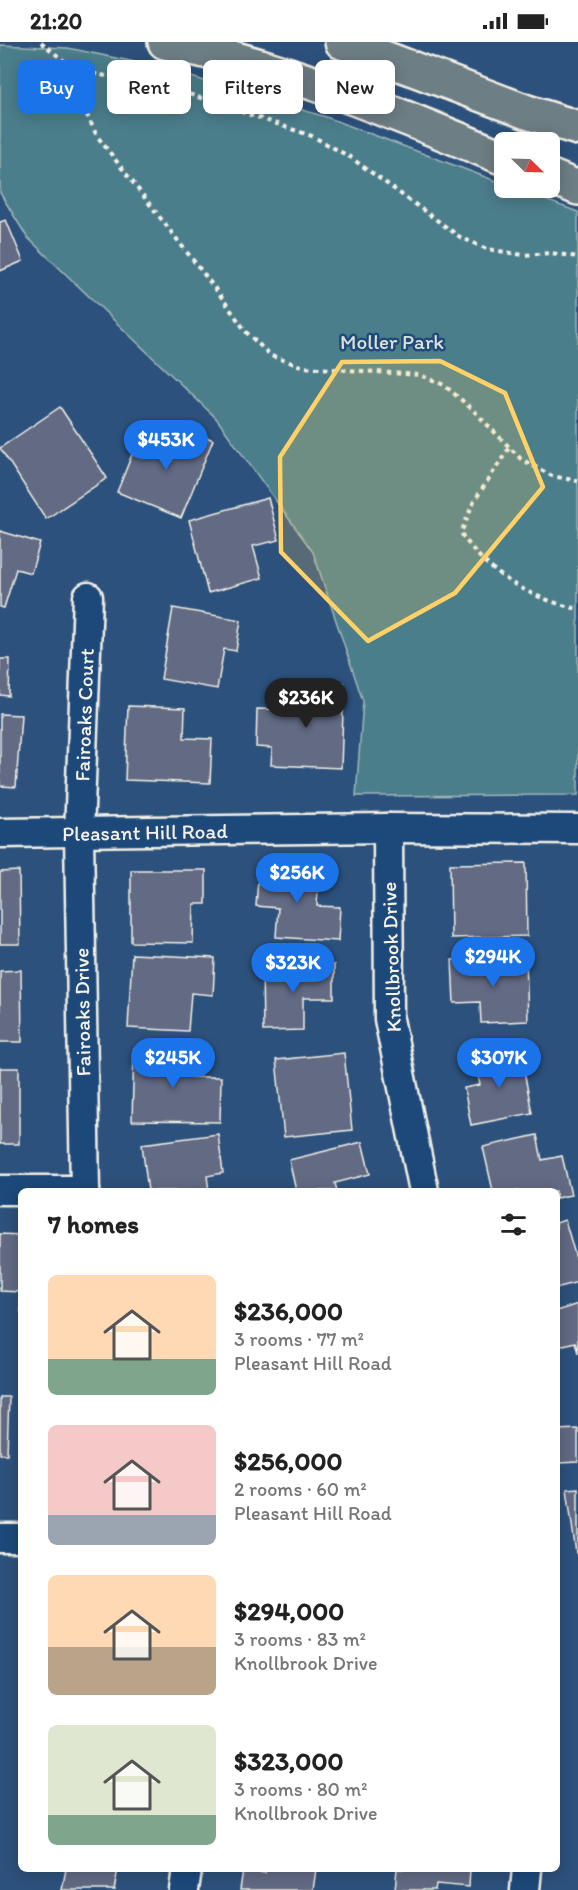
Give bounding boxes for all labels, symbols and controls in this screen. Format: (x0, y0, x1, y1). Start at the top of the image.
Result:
text: 21:20 (30, 8, 82, 35)
chip: Buy (18, 60, 95, 114)
chip: Rent (107, 60, 191, 114)
chip: Filters (203, 60, 303, 114)
chip: New (315, 60, 395, 114)
north arrow (494, 132, 560, 198)
map controls (494, 132, 560, 198)
park label: Moller Park (340, 329, 444, 354)
pin: $453K (124, 420, 208, 471)
text: $453K (138, 427, 194, 451)
street label: Fairoaks Court (69, 648, 99, 782)
pin: $236K (264, 678, 348, 729)
text: $236K (279, 685, 333, 709)
street label: Pleasant Hill Road (62, 818, 228, 846)
pin: $256K (255, 853, 339, 904)
text: $256K (270, 860, 324, 884)
street label: Knollbrook Drive (376, 881, 406, 1033)
pin: $294K (451, 937, 535, 988)
pin: $323K (251, 943, 335, 994)
text: $294K (465, 944, 521, 968)
street label: Fairoaks Drive (68, 947, 96, 1077)
text: $323K (265, 950, 321, 974)
pin: $245K (131, 1038, 215, 1089)
pin: $307K (457, 1038, 541, 1089)
text: $245K (145, 1045, 201, 1069)
text: $307K (471, 1045, 527, 1069)
text: 7 homes (48, 1208, 139, 1240)
icon: filters (497, 1208, 530, 1241)
text: $236,000 (234, 1295, 343, 1327)
icon: home (96, 1299, 168, 1371)
text: 3 rooms · 77 m² (234, 1327, 364, 1351)
text: Pleasant Hill Road (234, 1351, 392, 1375)
text: $256,000 (234, 1445, 342, 1477)
icon: home (96, 1449, 168, 1521)
text: 2 rooms · 60 m² (234, 1477, 367, 1501)
text: Pleasant Hill Road (234, 1501, 392, 1525)
text: $294,000 (234, 1595, 344, 1627)
icon: home (96, 1599, 168, 1671)
text: 3 rooms · 83 m² (234, 1627, 366, 1651)
text: Knollbrook Drive (234, 1651, 378, 1675)
text: $323,000 (234, 1745, 343, 1777)
icon: home (96, 1749, 168, 1821)
text: 3 rooms · 80 m² (234, 1777, 367, 1801)
text: Knollbrook Drive (234, 1801, 378, 1825)

